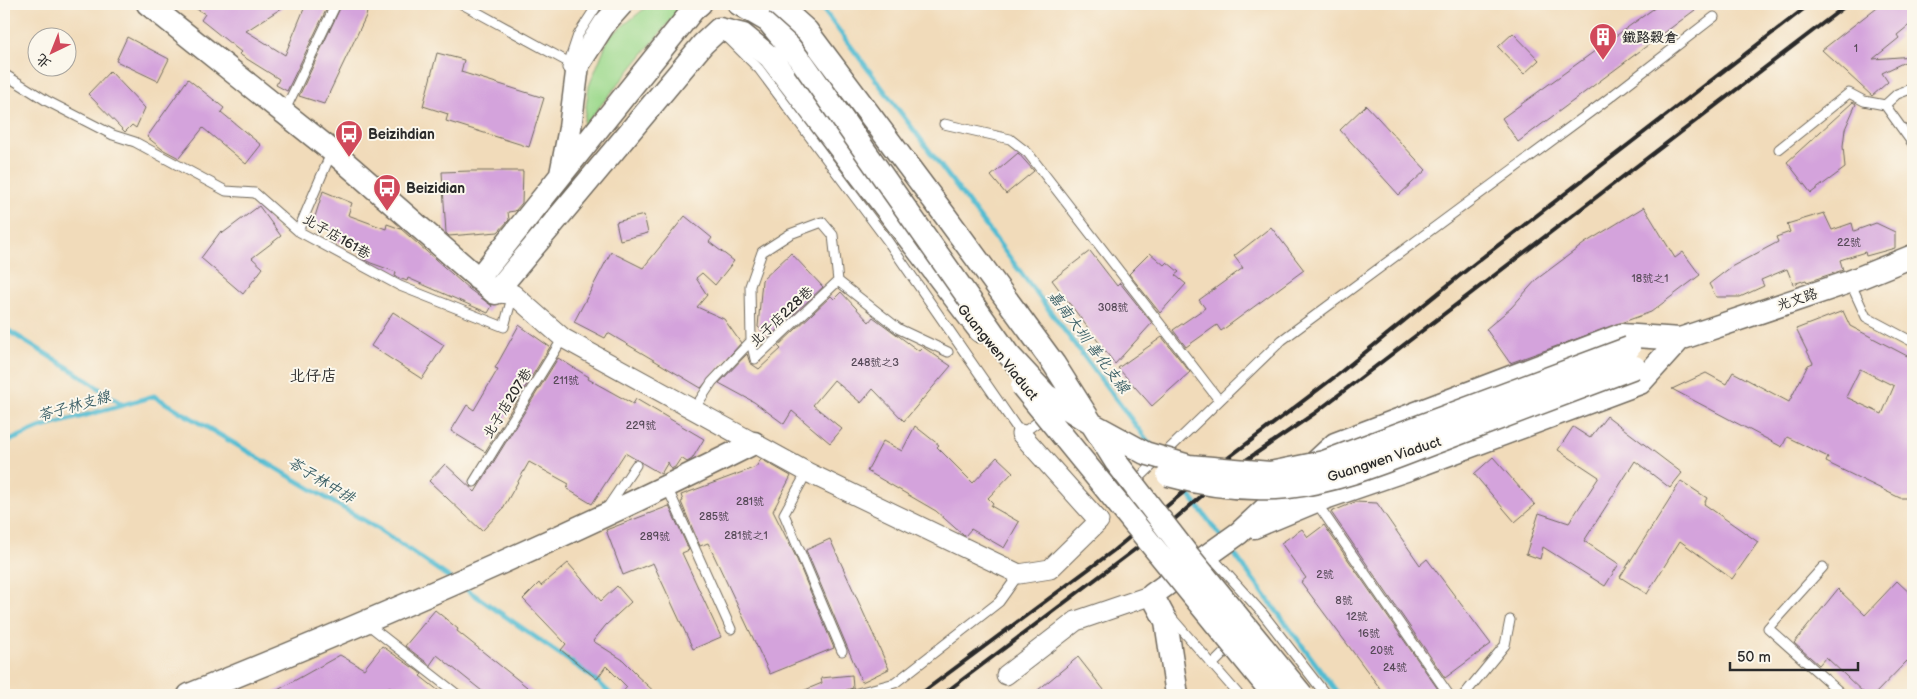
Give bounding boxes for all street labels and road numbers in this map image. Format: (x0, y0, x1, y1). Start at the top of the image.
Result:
street label: 北子店161巷 (300, 210, 375, 263)
street label: 北子店228巷 (746, 282, 817, 350)
street label: 光文路 (1775, 285, 1820, 314)
street label: Guangwen Viaduct (954, 301, 1042, 404)
street label: 北子店207巷 (479, 364, 536, 441)
street label: Guangwen Viaduct (1325, 433, 1444, 486)

